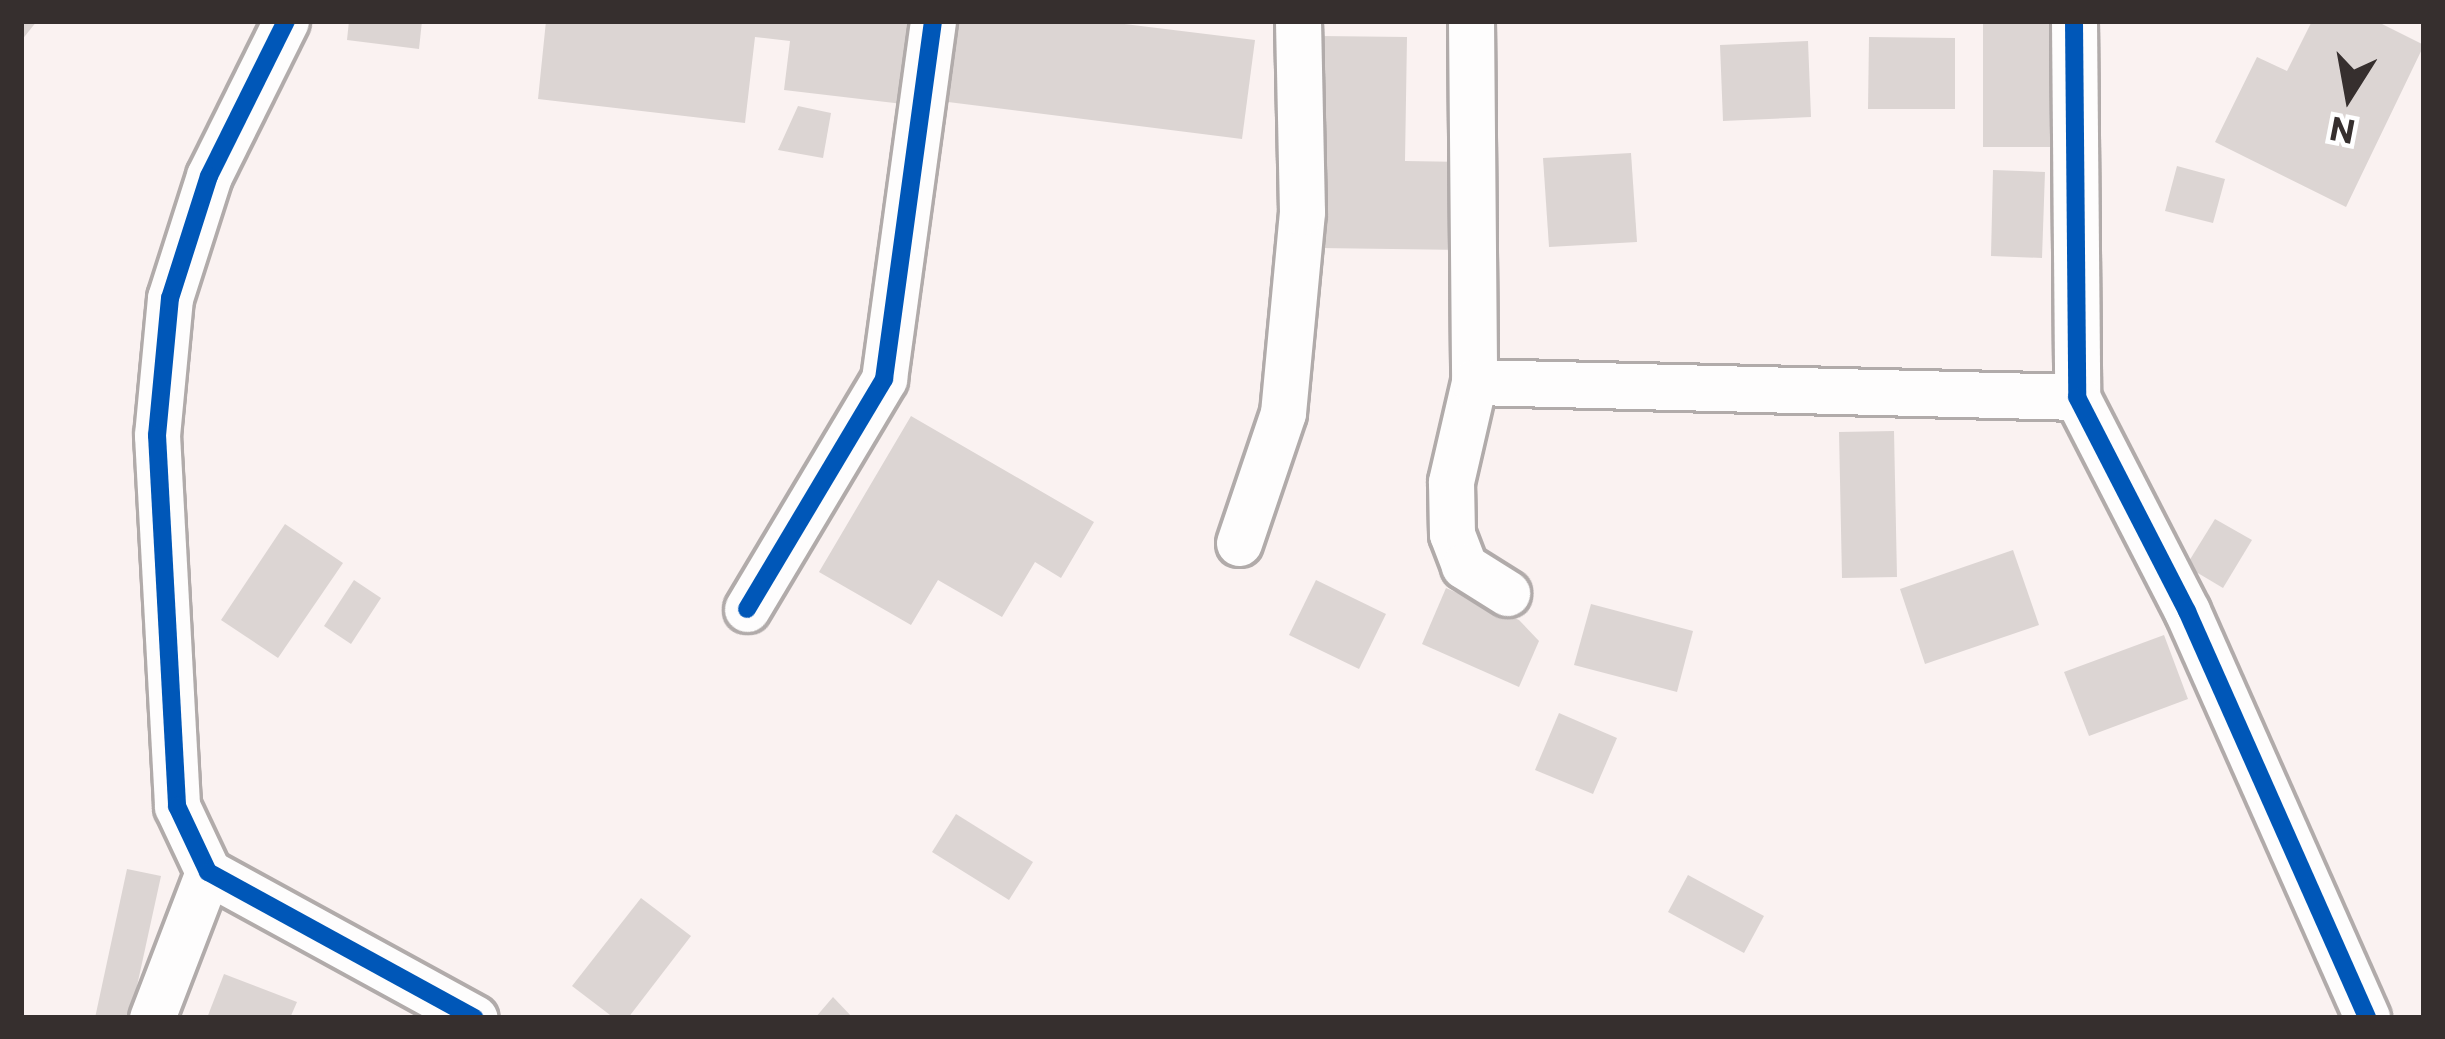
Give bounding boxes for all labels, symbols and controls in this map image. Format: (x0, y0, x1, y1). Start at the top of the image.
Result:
north arrow (2289, 36, 2409, 156)
text: N (2326, 109, 2358, 154)

